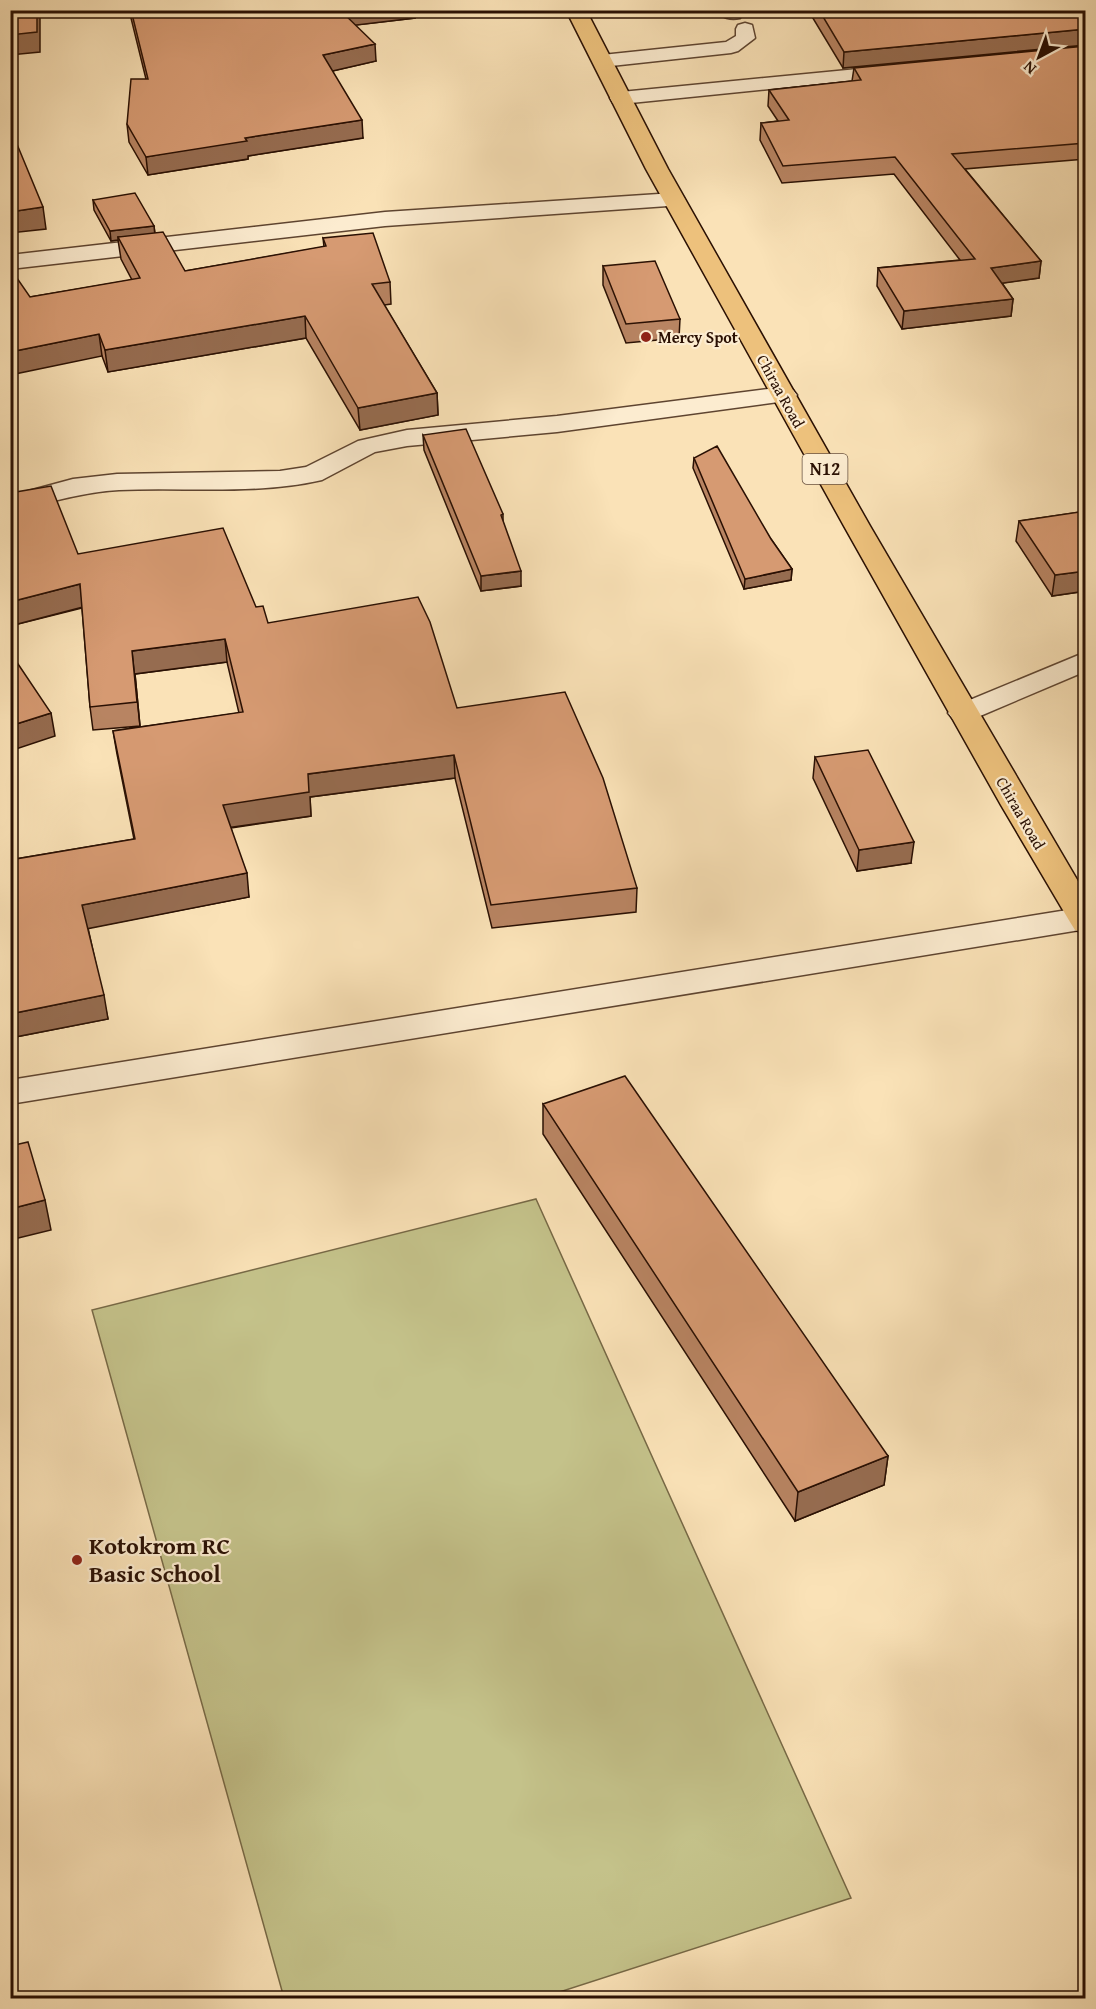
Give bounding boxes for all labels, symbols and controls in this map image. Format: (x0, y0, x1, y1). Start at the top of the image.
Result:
north arrow (1009, 27, 1069, 87)
text: N (1017, 56, 1041, 81)
place label: Mercy Spot (658, 325, 738, 349)
marker: Mercy Spot (639, 330, 653, 344)
street label: Chiraa Road (751, 350, 811, 433)
road number: N12 (802, 454, 848, 484)
street label: Chiraa Road (990, 772, 1052, 854)
place label: Kotokrom RC Basic School (89, 1528, 230, 1591)
marker: Kotokrom RC Basic School (70, 1553, 84, 1567)

